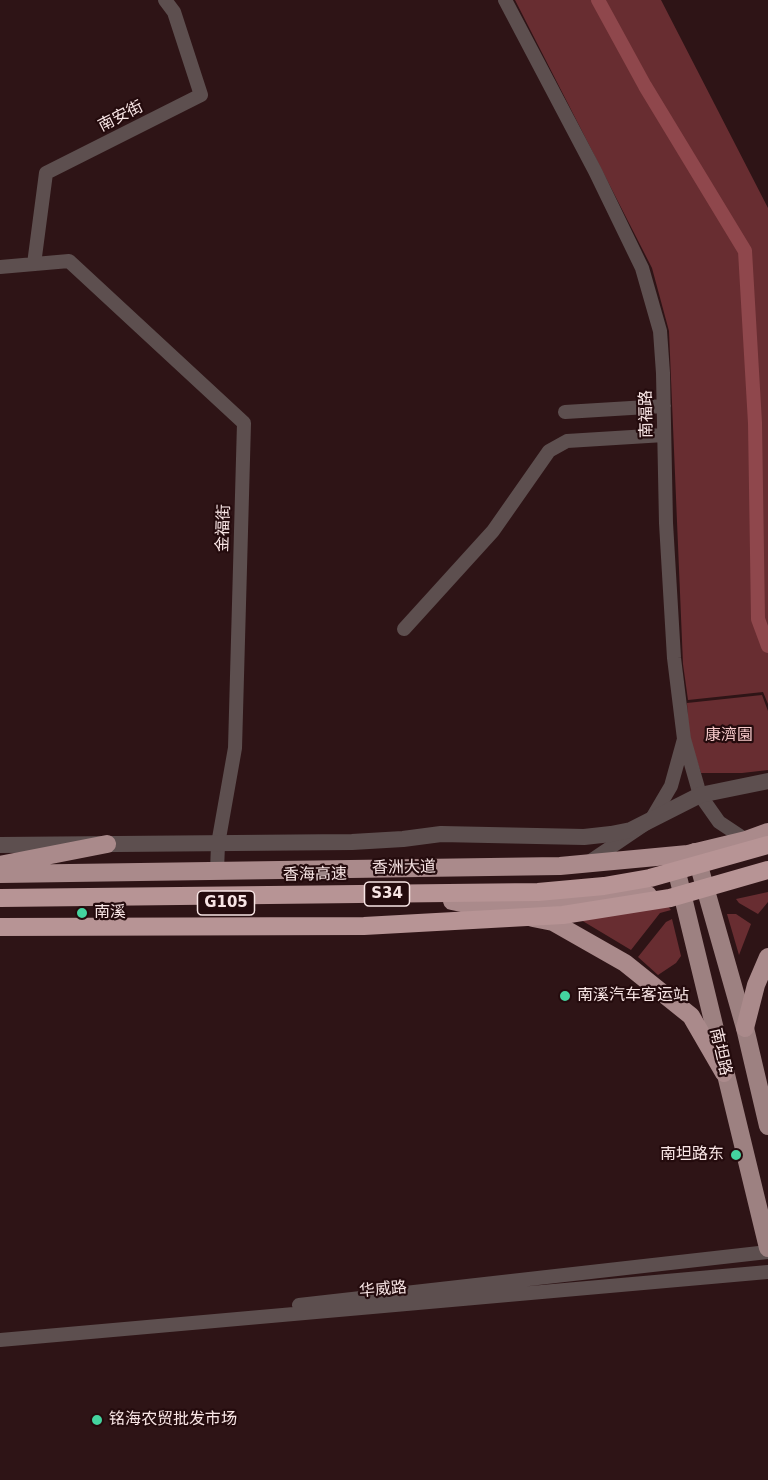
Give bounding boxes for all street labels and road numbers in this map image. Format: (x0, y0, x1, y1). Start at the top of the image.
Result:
street label: 南安街 (95, 98, 147, 136)
street label: 南福路 (637, 390, 657, 438)
street label: 金福街 (214, 504, 234, 552)
street label: 香洲大道 (372, 858, 436, 878)
street label: 香海高速 (283, 865, 347, 885)
road number: S34 (364, 882, 410, 906)
road number: G105 (198, 891, 254, 915)
street label: 南坦路 (705, 1026, 735, 1078)
street label: 华威路 (358, 1278, 408, 1302)

